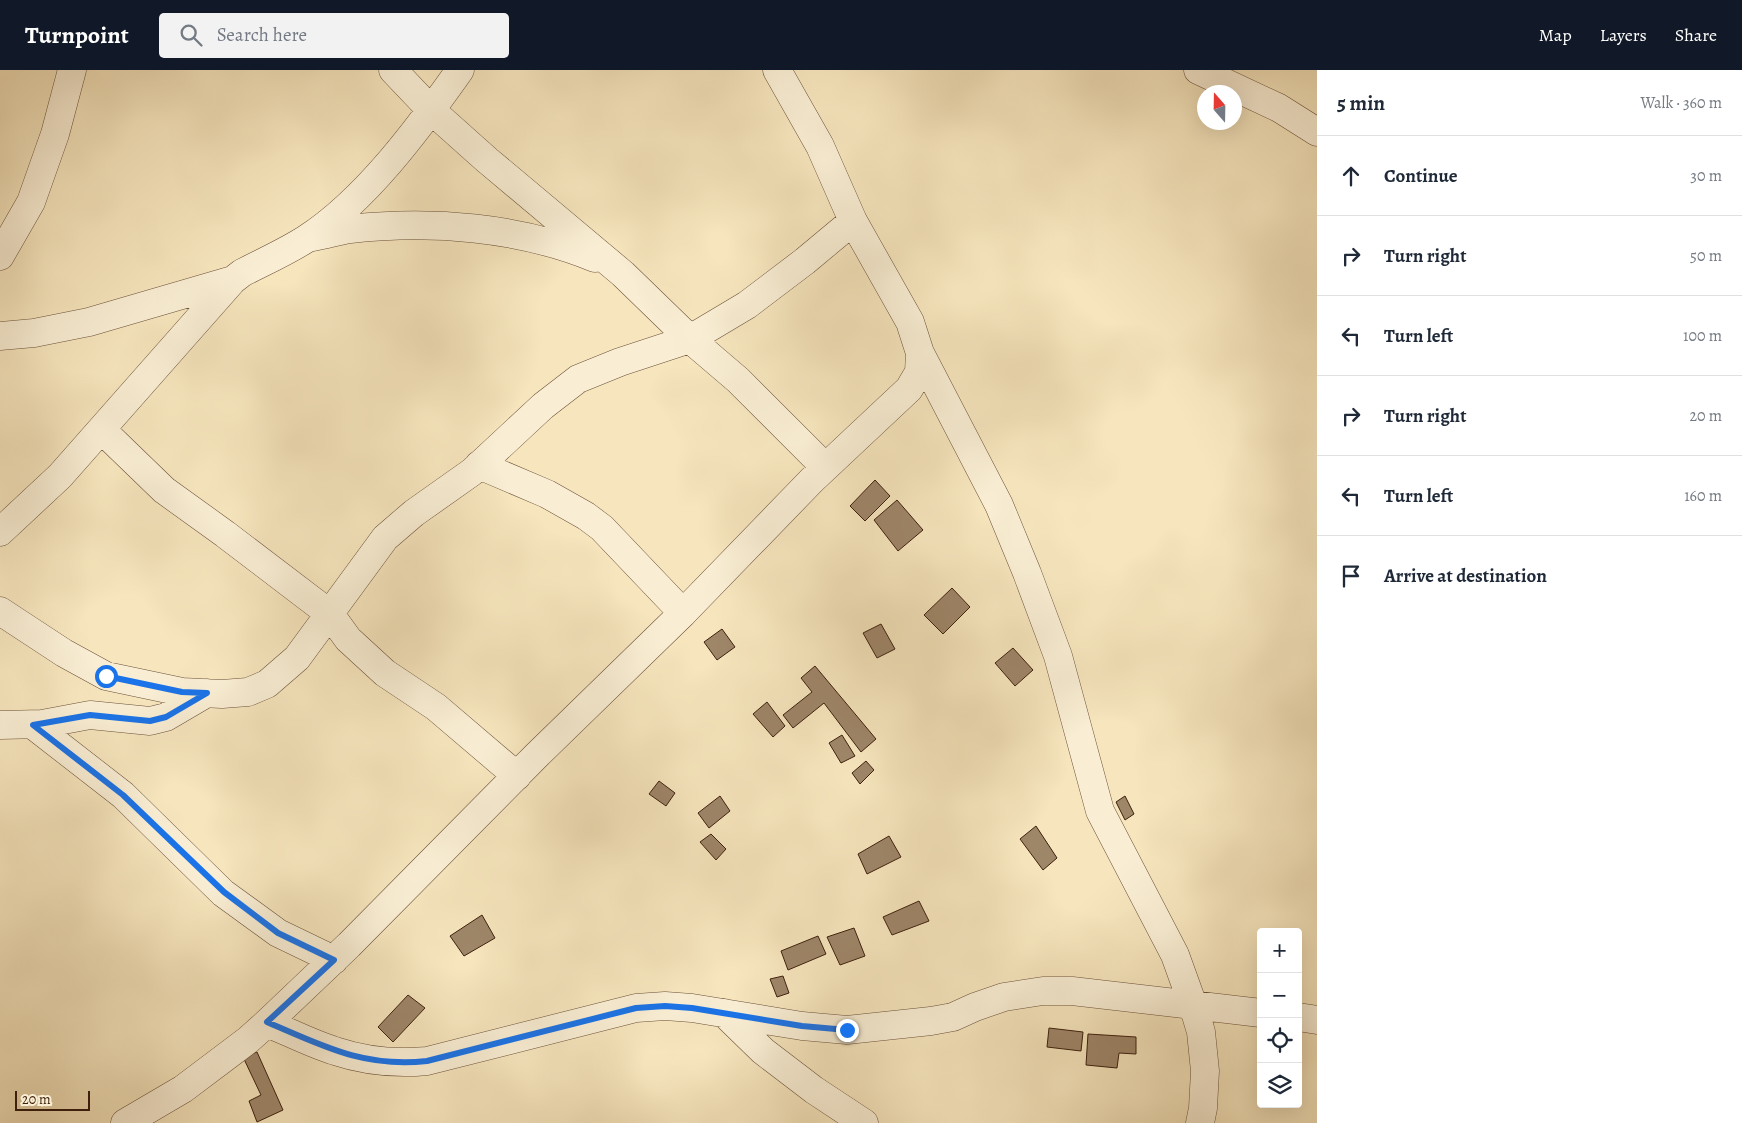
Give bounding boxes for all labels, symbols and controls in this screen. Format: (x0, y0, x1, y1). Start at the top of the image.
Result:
search box (159, 13, 509, 58)
text: Turnpoint (25, 19, 129, 51)
icon: search (177, 21, 205, 49)
text: Search here (217, 22, 307, 48)
text: Map (1539, 23, 1572, 47)
text: Layers (1600, 23, 1647, 47)
text: Share (1675, 23, 1717, 47)
north arrow (1197, 85, 1242, 130)
text: 5 min (1337, 89, 1385, 117)
text: Walk · 360 m (1640, 92, 1722, 114)
icon: ahead (1337, 162, 1365, 190)
text: Continue (1384, 163, 1458, 189)
text: 30 m (1690, 165, 1722, 187)
icon: right (1337, 242, 1365, 270)
text: Turn right (1384, 243, 1466, 269)
text: 50 m (1690, 245, 1722, 267)
icon: left (1337, 322, 1365, 350)
text: Turn left (1384, 323, 1453, 349)
text: 100 m (1683, 325, 1722, 347)
icon: right (1337, 402, 1365, 430)
text: Turn right (1384, 403, 1466, 429)
text: 20 m (1689, 405, 1722, 427)
icon: left (1337, 482, 1365, 510)
text: Turn left (1384, 483, 1453, 509)
text: 160 m (1684, 485, 1722, 507)
icon: arrive (1337, 562, 1365, 590)
text: Arrive at destination (1384, 563, 1547, 589)
route start (95, 665, 118, 688)
map controls (1257, 928, 1302, 1108)
button: + (1257, 928, 1302, 973)
button: − (1257, 973, 1302, 1018)
button: locate (1257, 1018, 1302, 1063)
route end (836, 1019, 859, 1042)
button: layers (1257, 1063, 1302, 1108)
scale bar (15, 1088, 90, 1111)
text: 20 m (22, 1090, 51, 1109)

